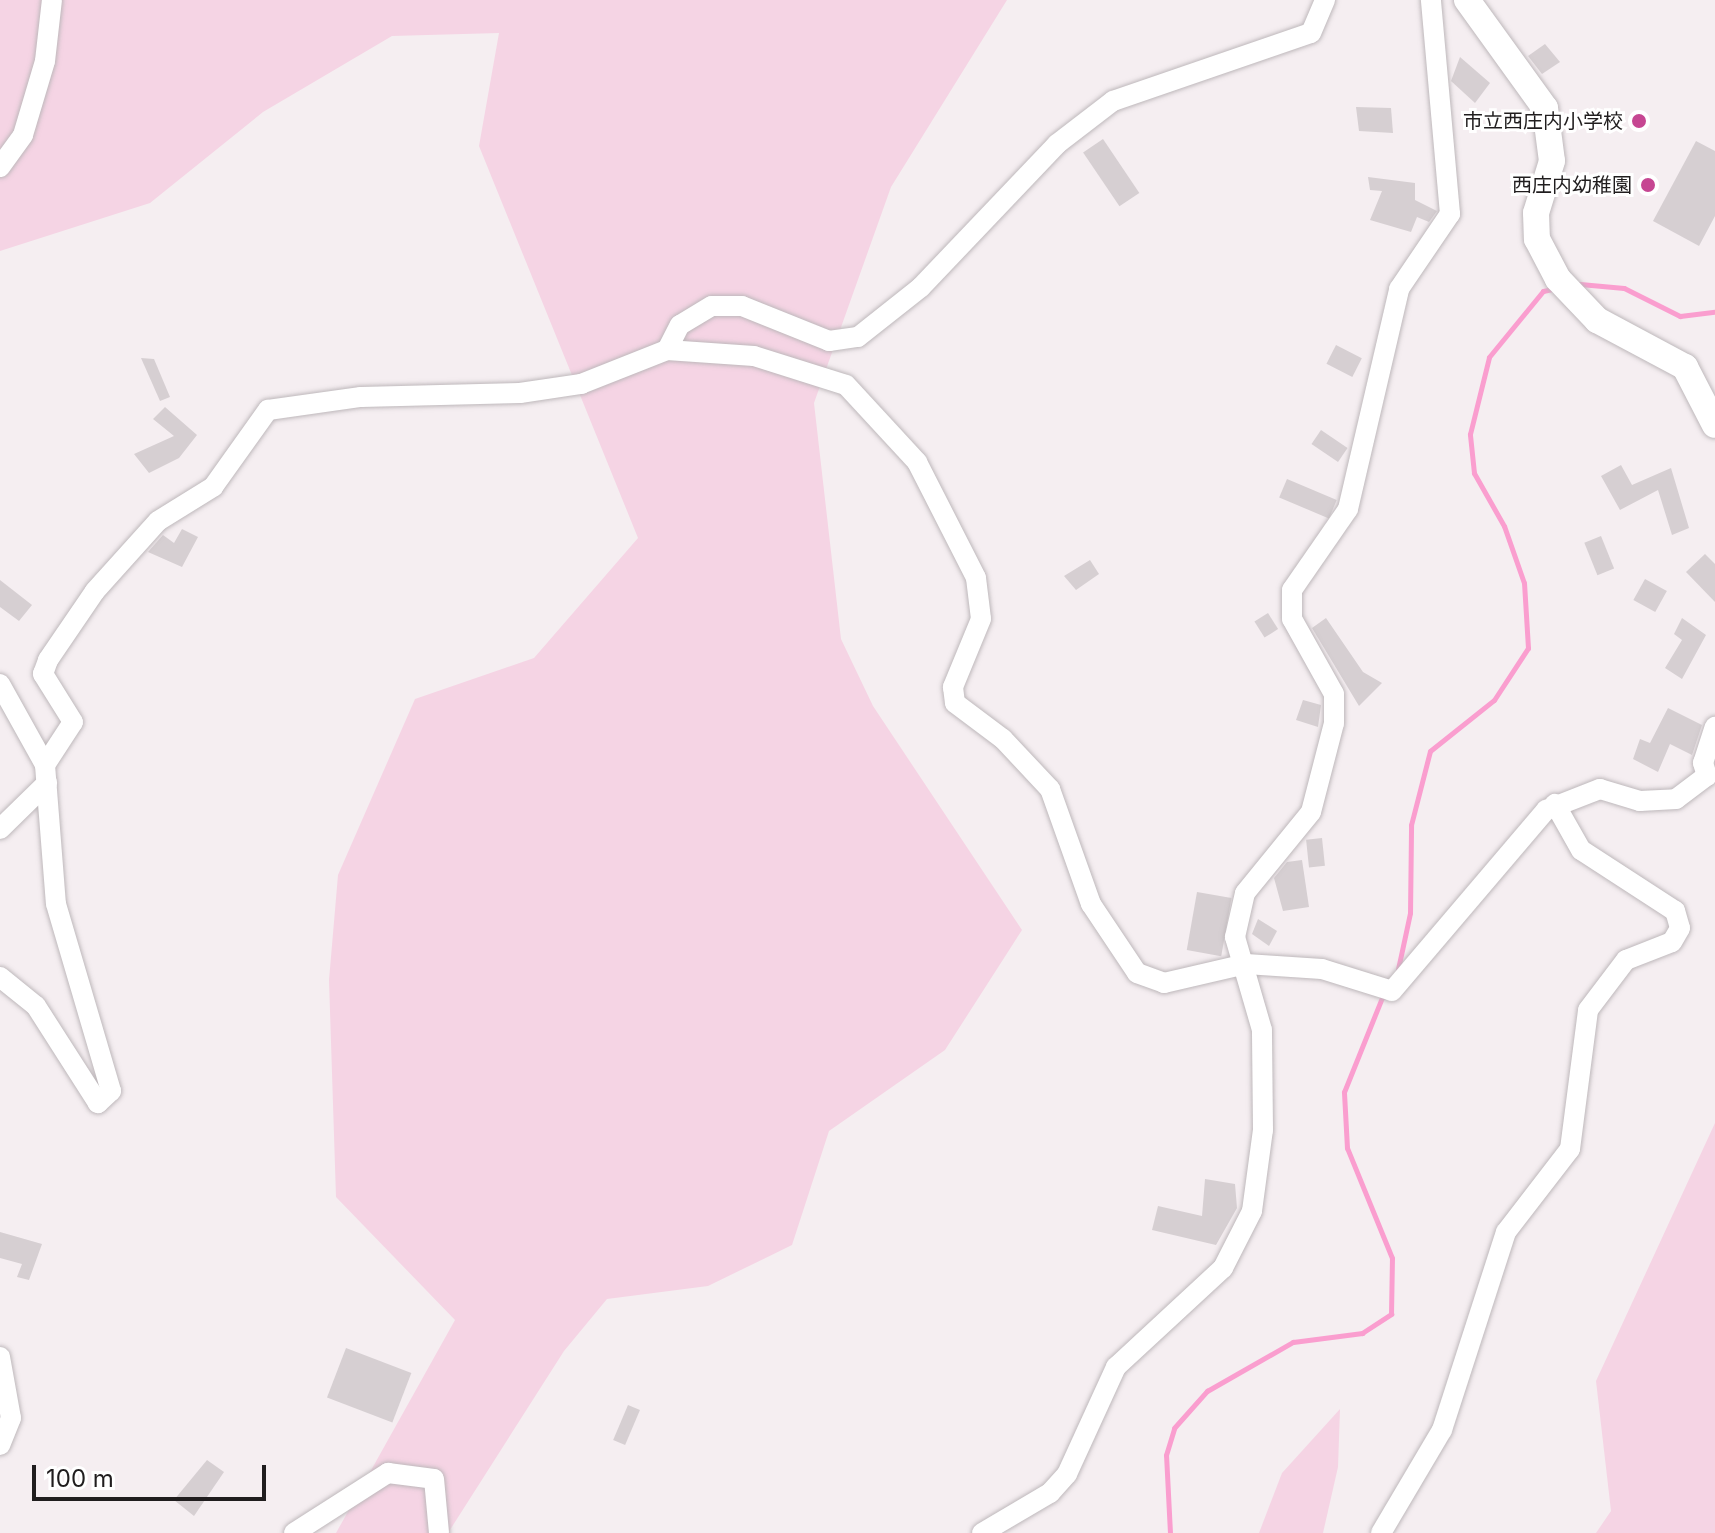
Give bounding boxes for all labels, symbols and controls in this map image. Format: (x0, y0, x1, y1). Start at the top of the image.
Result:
place label: 市立西庄内小学校 (1463, 109, 1623, 133)
marker: 市立西庄内小学校 (1630, 112, 1648, 130)
place label: 西庄内幼稚園 (1512, 173, 1632, 197)
marker: 西庄内幼稚園 (1639, 176, 1657, 194)
scale bar (36, 1449, 270, 1499)
text: 100 m (46, 1464, 114, 1493)

